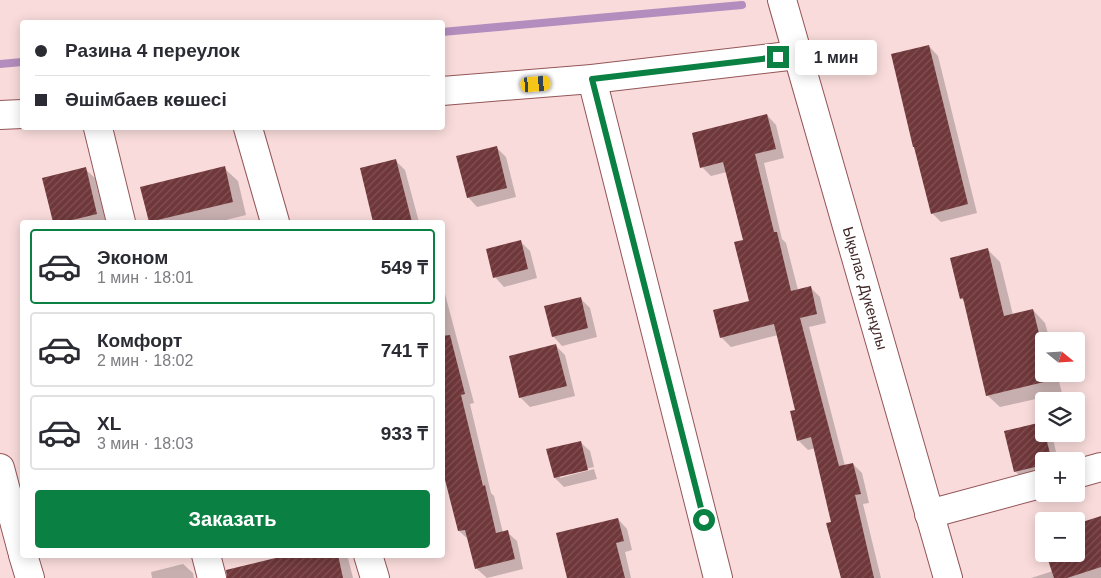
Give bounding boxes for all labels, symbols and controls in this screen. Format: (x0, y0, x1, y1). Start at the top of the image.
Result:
text: Разина 4 переулок (65, 40, 240, 61)
callout: 1 мин (796, 40, 878, 74)
route end (767, 46, 789, 68)
text: 1 мин (814, 49, 858, 66)
car (520, 75, 551, 93)
text: Әшімбаев көшесі (65, 89, 227, 110)
street label: Ықылас Дүкенұлы (840, 225, 891, 352)
icon: car (37, 244, 82, 289)
text: Эконом (97, 247, 168, 268)
text: 549 ₸ (381, 257, 428, 278)
text: 1 мин · 18:01 (97, 269, 193, 286)
icon: car (37, 327, 82, 372)
text: Комфорт (97, 330, 182, 351)
north arrow (1035, 332, 1085, 382)
map controls (1035, 332, 1085, 562)
text: 741 ₸ (381, 340, 428, 361)
text: 2 мин · 18:02 (97, 352, 193, 369)
button: layers (1035, 392, 1085, 442)
icon: car (37, 410, 82, 455)
text: XL (97, 413, 121, 434)
text: 933 ₸ (381, 423, 428, 444)
text: 3 мин · 18:03 (97, 435, 193, 452)
button: + (1035, 452, 1085, 502)
button: Заказать (35, 490, 430, 548)
route start (693, 509, 715, 531)
button: − (1035, 512, 1085, 562)

